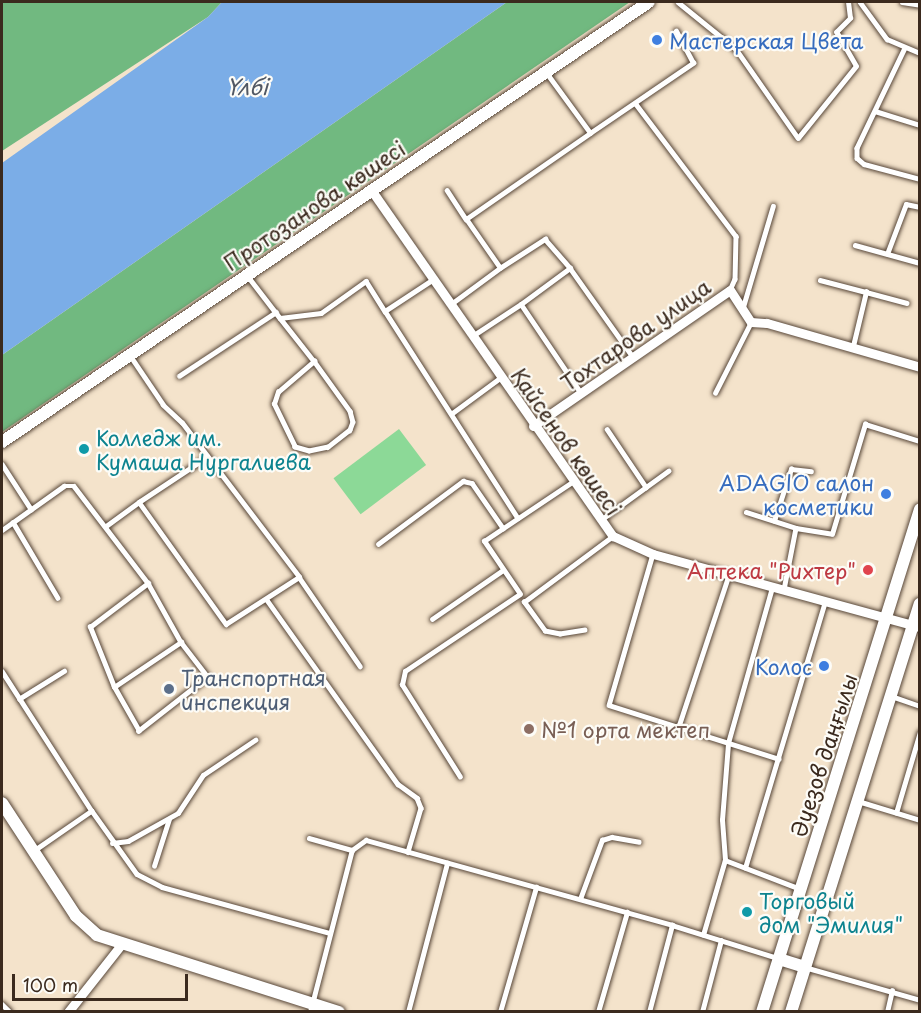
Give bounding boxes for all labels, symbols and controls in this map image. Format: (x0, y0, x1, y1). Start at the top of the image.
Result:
place label: Мастерская Цвета (669, 27, 863, 53)
marker: Мастерская Цвета (650, 33, 664, 47)
water label: Үлбі (226, 73, 268, 99)
street label: Протозанова көшесі (219, 135, 409, 275)
street label: Тохтарова улица (555, 273, 715, 395)
street label: Қайсенов көшесі (507, 362, 627, 520)
place label: Колледж им. Кумаша Нургалиева (96, 424, 312, 474)
marker: Колледж им. Кумаша Нургалиева (77, 442, 91, 456)
place label: ADAGIO салон косметики (718, 469, 874, 519)
marker: ADAGIO салон косметики (879, 487, 893, 501)
place label: Аптека "Рихтер" (687, 557, 856, 583)
marker: Аптека "Рихтер" (861, 563, 875, 577)
place label: Колос (755, 653, 812, 679)
marker: Колос (817, 659, 831, 673)
place label: Транспортная инспекция (181, 664, 326, 714)
street label: Әуезов даңғылы (785, 670, 861, 840)
marker: Транспортная инспекция (162, 682, 176, 696)
place label: №1 орта мектеп (541, 716, 711, 742)
marker: №1 орта мектеп (522, 722, 536, 736)
place label: Торговый дом "Эмилия" (759, 887, 904, 937)
marker: Торговый дом "Эмилия" (740, 905, 754, 919)
scale bar (15, 962, 190, 1000)
text: 100 m (23, 971, 78, 998)

